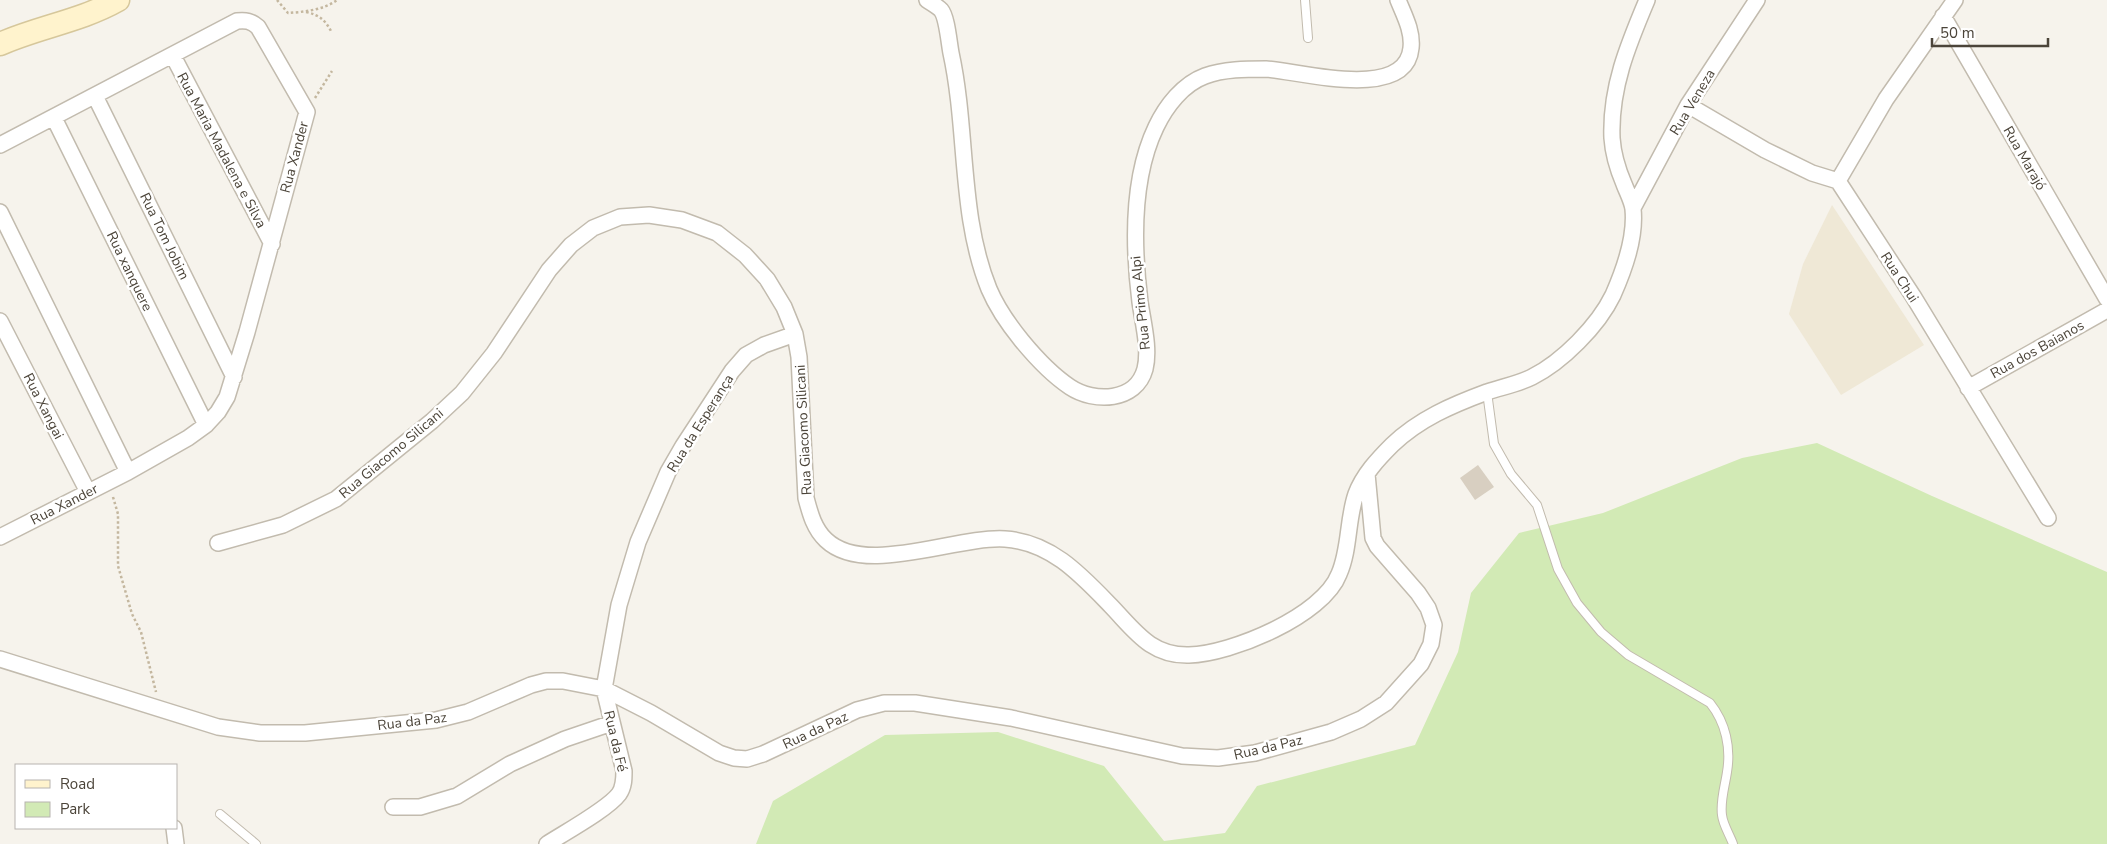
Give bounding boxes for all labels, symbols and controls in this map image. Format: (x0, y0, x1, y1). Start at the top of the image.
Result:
scale bar (1932, 15, 2048, 47)
text: 50 m (1940, 23, 1975, 43)
street label: Rua Veneza (1665, 66, 1720, 139)
street label: Rua Maria Madalena e Silva (172, 69, 271, 231)
street label: Rua Xander (276, 119, 313, 195)
street label: Rua Marajó (1999, 123, 2051, 194)
street label: Rua Tom Jobim (135, 190, 194, 283)
street label: Rua xanquere (102, 228, 157, 314)
street label: Rua Chui (1876, 248, 1923, 306)
street label: Rua Primo Alpi (1126, 255, 1155, 351)
street label: Rua dos Baianos (1987, 316, 2088, 383)
street label: Rua Giacomo Silicani (791, 364, 816, 496)
street label: Rua Xangai (19, 370, 68, 442)
street label: Rua da Esperança (663, 371, 738, 476)
street label: Rua Giacomo Silicani (335, 404, 448, 503)
street label: Rua Xander (27, 479, 101, 530)
street label: Rua da Paz (780, 707, 851, 754)
street label: Rua da Paz (376, 708, 448, 735)
street label: Rua da Fé (599, 709, 632, 774)
street label: Rua da Paz (1232, 730, 1305, 765)
legend (15, 764, 178, 829)
text: Road (60, 774, 95, 794)
text: Park (60, 799, 90, 819)

